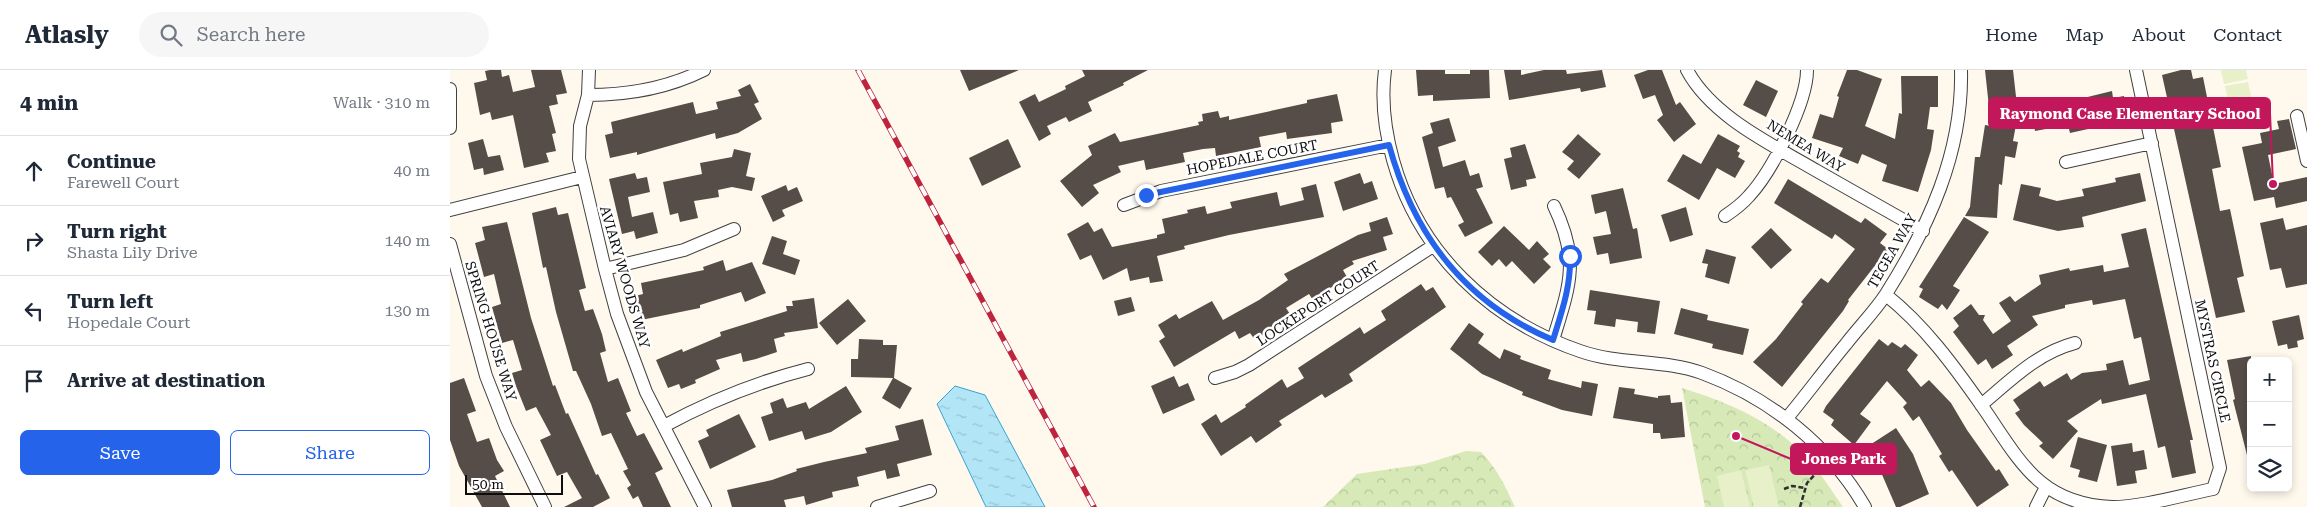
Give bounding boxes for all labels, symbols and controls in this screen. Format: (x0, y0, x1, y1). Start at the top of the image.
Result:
search box (139, 12, 489, 57)
text: Atlasly (25, 21, 109, 49)
icon: search (157, 21, 185, 49)
text: Search here (197, 23, 306, 46)
text: Home (1985, 24, 2037, 45)
text: Map (2065, 24, 2104, 45)
text: About (2132, 24, 2185, 45)
text: Contact (2213, 24, 2282, 45)
text: 4 min (20, 91, 78, 115)
text: Walk · 310 m (333, 93, 430, 112)
callout: Raymond Case Elementary School (1989, 98, 2270, 128)
text: Raymond Case Elementary School (2000, 105, 2260, 123)
street label: NEMEA WAY (1764, 116, 1848, 176)
street label: HOPEDALE COURT (1185, 136, 1319, 178)
text: Continue (67, 150, 156, 173)
icon: ahead (20, 157, 48, 185)
text: 40 m (393, 161, 430, 180)
text: Farewell Court (67, 173, 179, 192)
route end (1135, 184, 1158, 207)
street label: AVIARY WOODS WAY (597, 204, 653, 351)
street label: TEGEA WAY (1864, 210, 1920, 291)
text: Turn right (67, 220, 167, 243)
icon: right (20, 227, 48, 255)
text: 140 m (384, 231, 430, 250)
text: Shasta Lily Drive (67, 243, 197, 262)
route start (1559, 245, 1582, 268)
street label: LOCKEPORT COURT (1254, 257, 1382, 349)
street label: SPRING HOUSE WAY (462, 259, 520, 403)
text: Turn left (67, 290, 153, 313)
icon: left (20, 297, 48, 325)
street label: MYSTRAS CIRCLE (2192, 298, 2234, 424)
text: 130 m (384, 301, 430, 320)
text: Hopedale Court (67, 313, 190, 332)
map controls (2247, 357, 2292, 492)
button: + (2247, 357, 2292, 402)
icon: arrive (20, 367, 48, 395)
text: Arrive at destination (67, 369, 265, 392)
button: − (2247, 402, 2292, 447)
button: Save (20, 430, 220, 475)
button: Share (230, 430, 430, 475)
callout: Jones Park (1791, 444, 1896, 474)
button: layers (2247, 447, 2292, 492)
text: Jones Park (1802, 450, 1887, 468)
scale bar (465, 472, 562, 495)
text: 50 m (472, 476, 504, 492)

